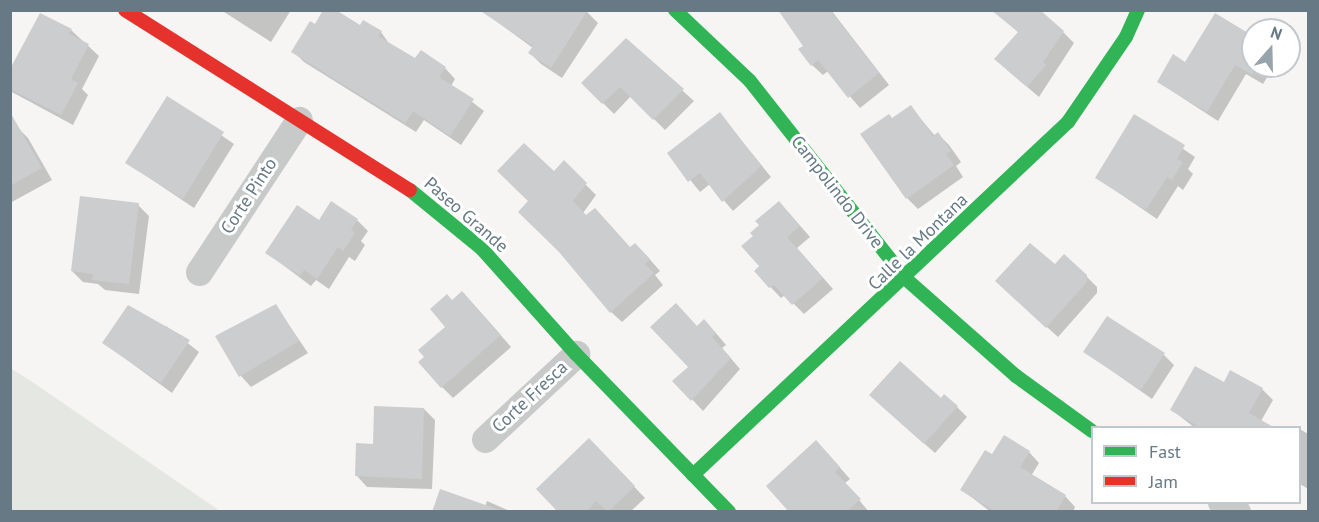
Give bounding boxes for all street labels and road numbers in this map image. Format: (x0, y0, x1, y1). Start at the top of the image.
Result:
street label: Campolindo Drive (786, 131, 888, 253)
street label: Corte Pinto (216, 154, 282, 238)
street label: Paseo Grande (420, 173, 512, 257)
street label: Calle la Montana (864, 189, 972, 295)
street label: Corte Fresca (488, 357, 572, 437)

